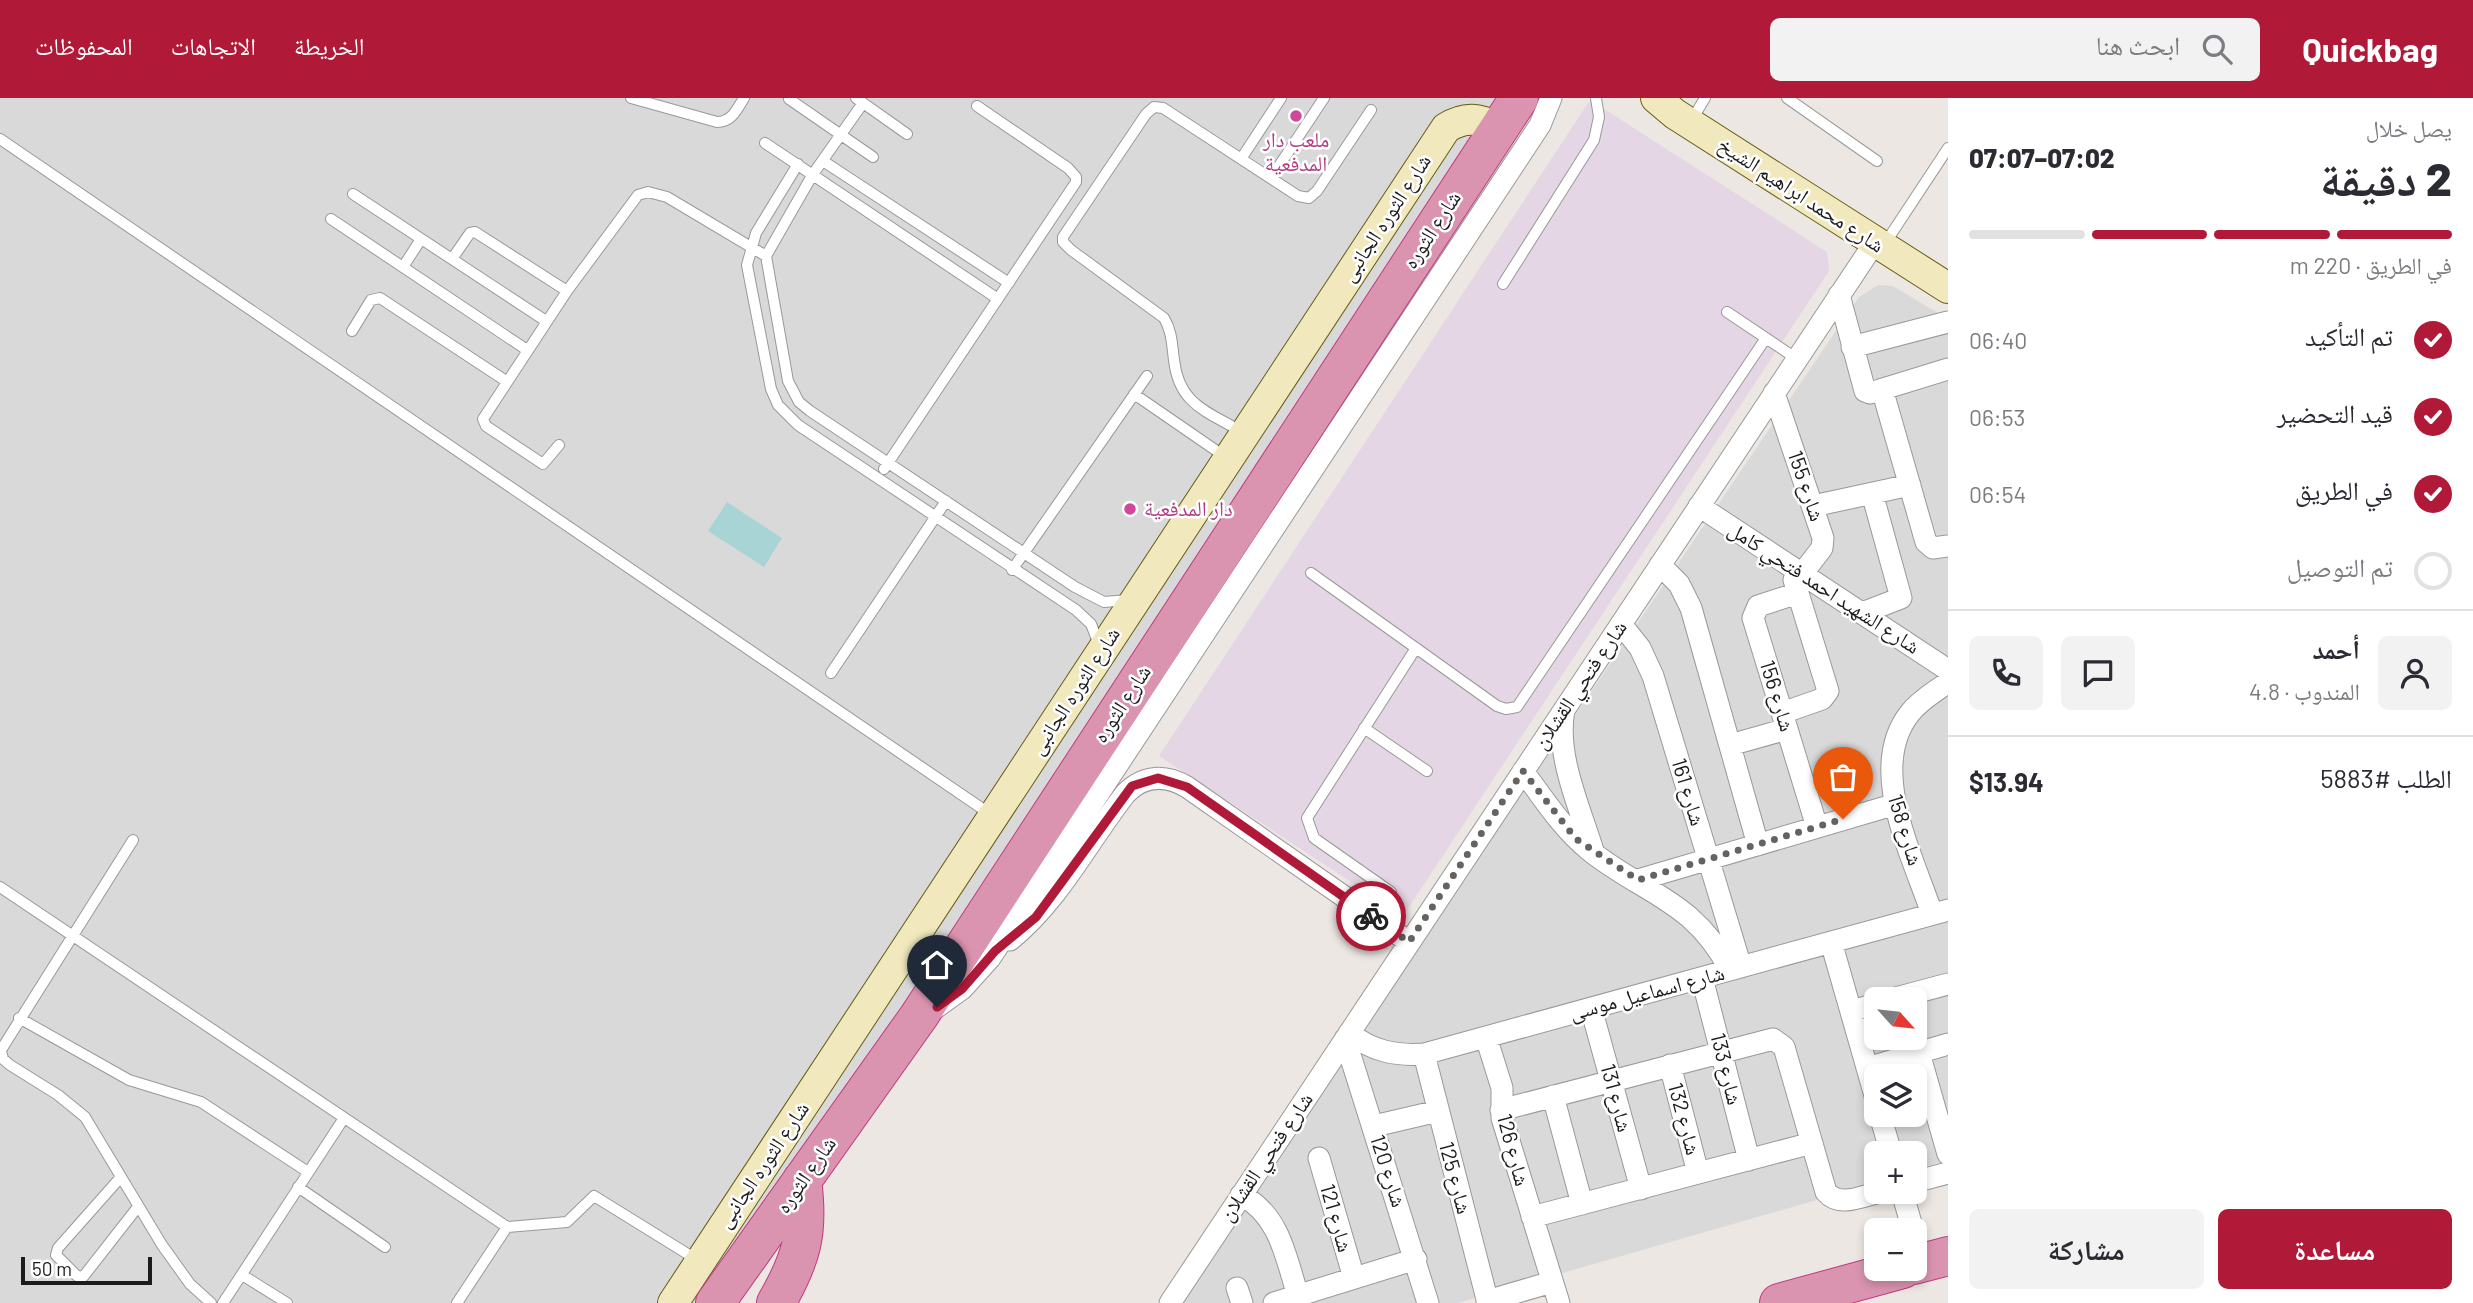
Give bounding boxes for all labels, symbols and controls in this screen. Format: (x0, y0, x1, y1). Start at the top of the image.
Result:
search box (1770, 18, 2260, 81)
text: ابحث هنا (2096, 29, 2180, 60)
text: Quickbag (2302, 29, 2438, 69)
icon: search (2198, 30, 2236, 68)
text: المحفوظات (35, 31, 133, 60)
text: الاتجاهات (171, 31, 256, 60)
text: الخريطة (294, 31, 365, 60)
marker: ملعب دار المدفعية (1288, 108, 1304, 124)
text: يصل خلال (2366, 114, 2452, 142)
place label: ملعب دار المدفعية (1262, 126, 1329, 175)
street label: شارع محمد ابراهيم الشيخ (1712, 131, 1890, 259)
text: 07:02–07:07 (1969, 142, 2115, 173)
street label: شارع الثوره الجانبى (1335, 150, 1437, 286)
text: 2 دقيقة (2320, 150, 2452, 205)
street label: شارع الثوره (1398, 186, 1466, 274)
text: في الطريق · 220 m (2290, 251, 2452, 279)
text: تم التأكيد (2305, 320, 2393, 351)
icon: check (2414, 321, 2452, 359)
text: 06:40 (1969, 326, 2027, 354)
text: قيد التحضير (2277, 397, 2393, 428)
icon: check (2414, 398, 2452, 436)
text: 06:53 (1969, 403, 2025, 431)
street label: شارع 155 (1782, 447, 1831, 525)
text: في الطريق (2295, 474, 2393, 505)
icon: check (2414, 475, 2452, 513)
text: 06:54 (1969, 480, 2026, 508)
place label: دار المدفعية (1144, 495, 1233, 520)
marker: دار المدفعية (1122, 501, 1138, 517)
street label: شارع الشهيد احمد فتحي كامل (1721, 515, 1925, 663)
text: تم التوصيل (2287, 551, 2393, 582)
street label: شارع فتحي القشلان (1527, 615, 1635, 756)
street label: شارع الثوره الجانبى (1024, 623, 1126, 759)
text: أحمد (2312, 633, 2360, 664)
button: phone (1969, 636, 2043, 710)
button: chat (2061, 636, 2135, 710)
button: person (2378, 636, 2452, 710)
street label: شارع 156 (1754, 657, 1801, 735)
street label: شارع الثوره (1088, 660, 1156, 748)
text: المندوب · 4.8 (2249, 677, 2360, 705)
pin (1813, 747, 1873, 819)
street label: شارع 161 (1665, 755, 1712, 829)
icon: bag (1824, 758, 1862, 796)
text: الطلب #5883 (2320, 762, 2452, 793)
text: $13.94 (1969, 766, 2044, 797)
street label: شارع 158 (1882, 791, 1929, 869)
courier (1336, 881, 1406, 951)
icon: bike (1352, 897, 1390, 935)
pin (907, 935, 967, 1007)
icon: home (918, 946, 956, 984)
street label: شارع اسماعيل موسى (1566, 959, 1727, 1026)
north arrow (1864, 987, 1927, 1050)
map controls (1864, 987, 1927, 1281)
street label: شارع 133 (1705, 1030, 1748, 1108)
street label: شارع 131 (1594, 1061, 1639, 1135)
button: layers (1864, 1064, 1927, 1127)
street label: شارع 132 (1662, 1080, 1707, 1158)
street label: شارع فتحي القشلان (1213, 1087, 1321, 1228)
street label: شارع الثوره الجانبى (711, 1097, 815, 1233)
street label: شارع 126 (1491, 1111, 1536, 1189)
street label: شارع 120 (1364, 1131, 1413, 1210)
street label: شارع الثوره (771, 1132, 841, 1218)
street label: شارع 125 (1433, 1139, 1478, 1217)
button: + (1864, 1141, 1927, 1204)
street label: شارع 121 (1314, 1181, 1359, 1255)
button: مشاركة (1969, 1209, 2204, 1289)
button: مساعدة (2218, 1209, 2452, 1289)
button: − (1864, 1218, 1927, 1281)
scale bar (21, 1254, 152, 1286)
text: 50 m (32, 1257, 72, 1280)

